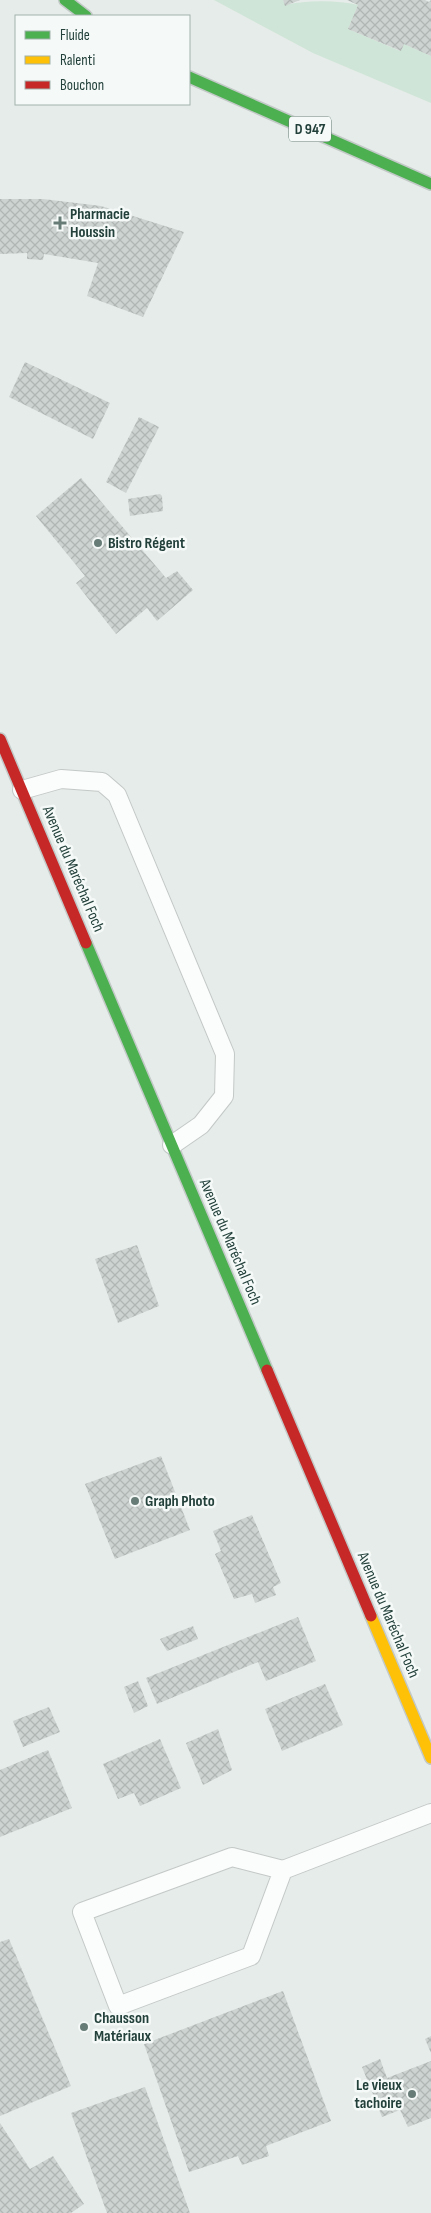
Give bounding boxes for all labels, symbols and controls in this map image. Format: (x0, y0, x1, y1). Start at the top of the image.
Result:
legend (15, 15, 190, 105)
text: Fluide (60, 26, 90, 45)
text: Ralenti (60, 51, 95, 70)
text: Bouchon (60, 76, 104, 95)
road number: D 947 (289, 116, 331, 142)
place label: Pharmacie Houssin (70, 205, 130, 242)
marker: Pharmacie Houssin (54, 217, 66, 229)
place label: Bistro Régent (108, 534, 185, 553)
marker: Bistro Régent (92, 537, 104, 549)
street label: Avenue du Maréchal Foch (38, 802, 108, 935)
street label: Avenue du Maréchal Foch (195, 1175, 265, 1308)
place label: Graph Photo (145, 1492, 215, 1511)
marker: Graph Photo (129, 1495, 141, 1507)
street label: Avenue du Maréchal Foch (353, 1548, 423, 1681)
place label: Chausson Matériaux (94, 2009, 151, 2046)
marker: Chausson Matériaux (78, 2021, 90, 2033)
place label: Le vieux tachoire (354, 2076, 402, 2113)
marker: Le vieux tachoire (406, 2088, 418, 2100)

